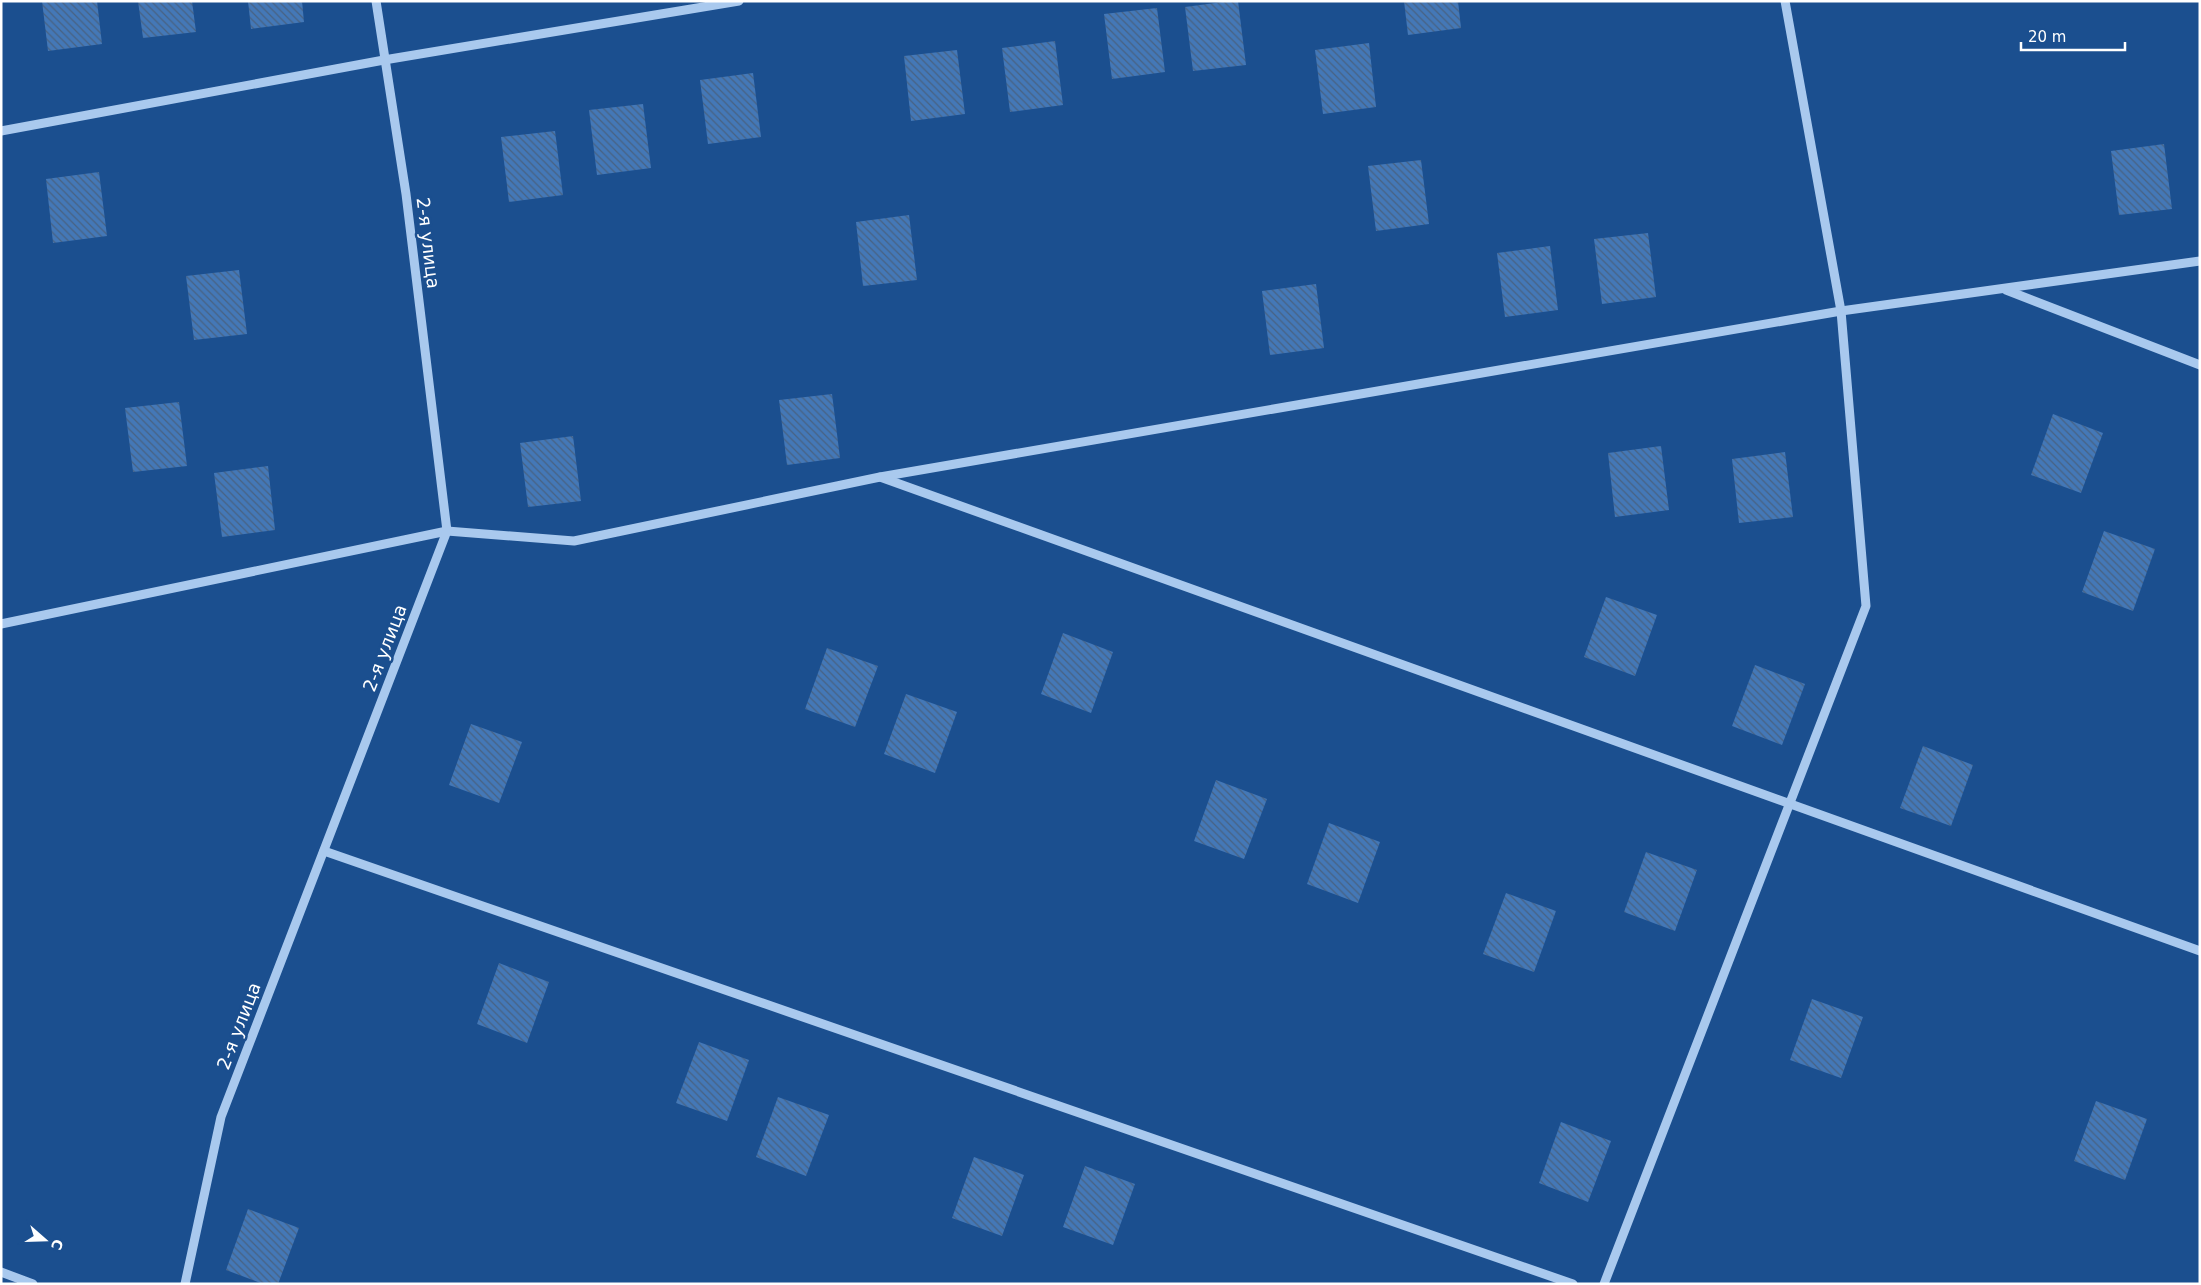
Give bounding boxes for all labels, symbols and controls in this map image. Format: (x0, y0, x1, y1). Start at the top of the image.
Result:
scale bar (2021, 20, 2125, 52)
text: 20 m (2028, 28, 2066, 46)
street label: 2-я улица (412, 196, 445, 290)
street label: 2-я улица (358, 601, 411, 694)
street label: 2-я улица (212, 979, 265, 1072)
north arrow (20, 1215, 70, 1265)
text: С (48, 1237, 66, 1252)

